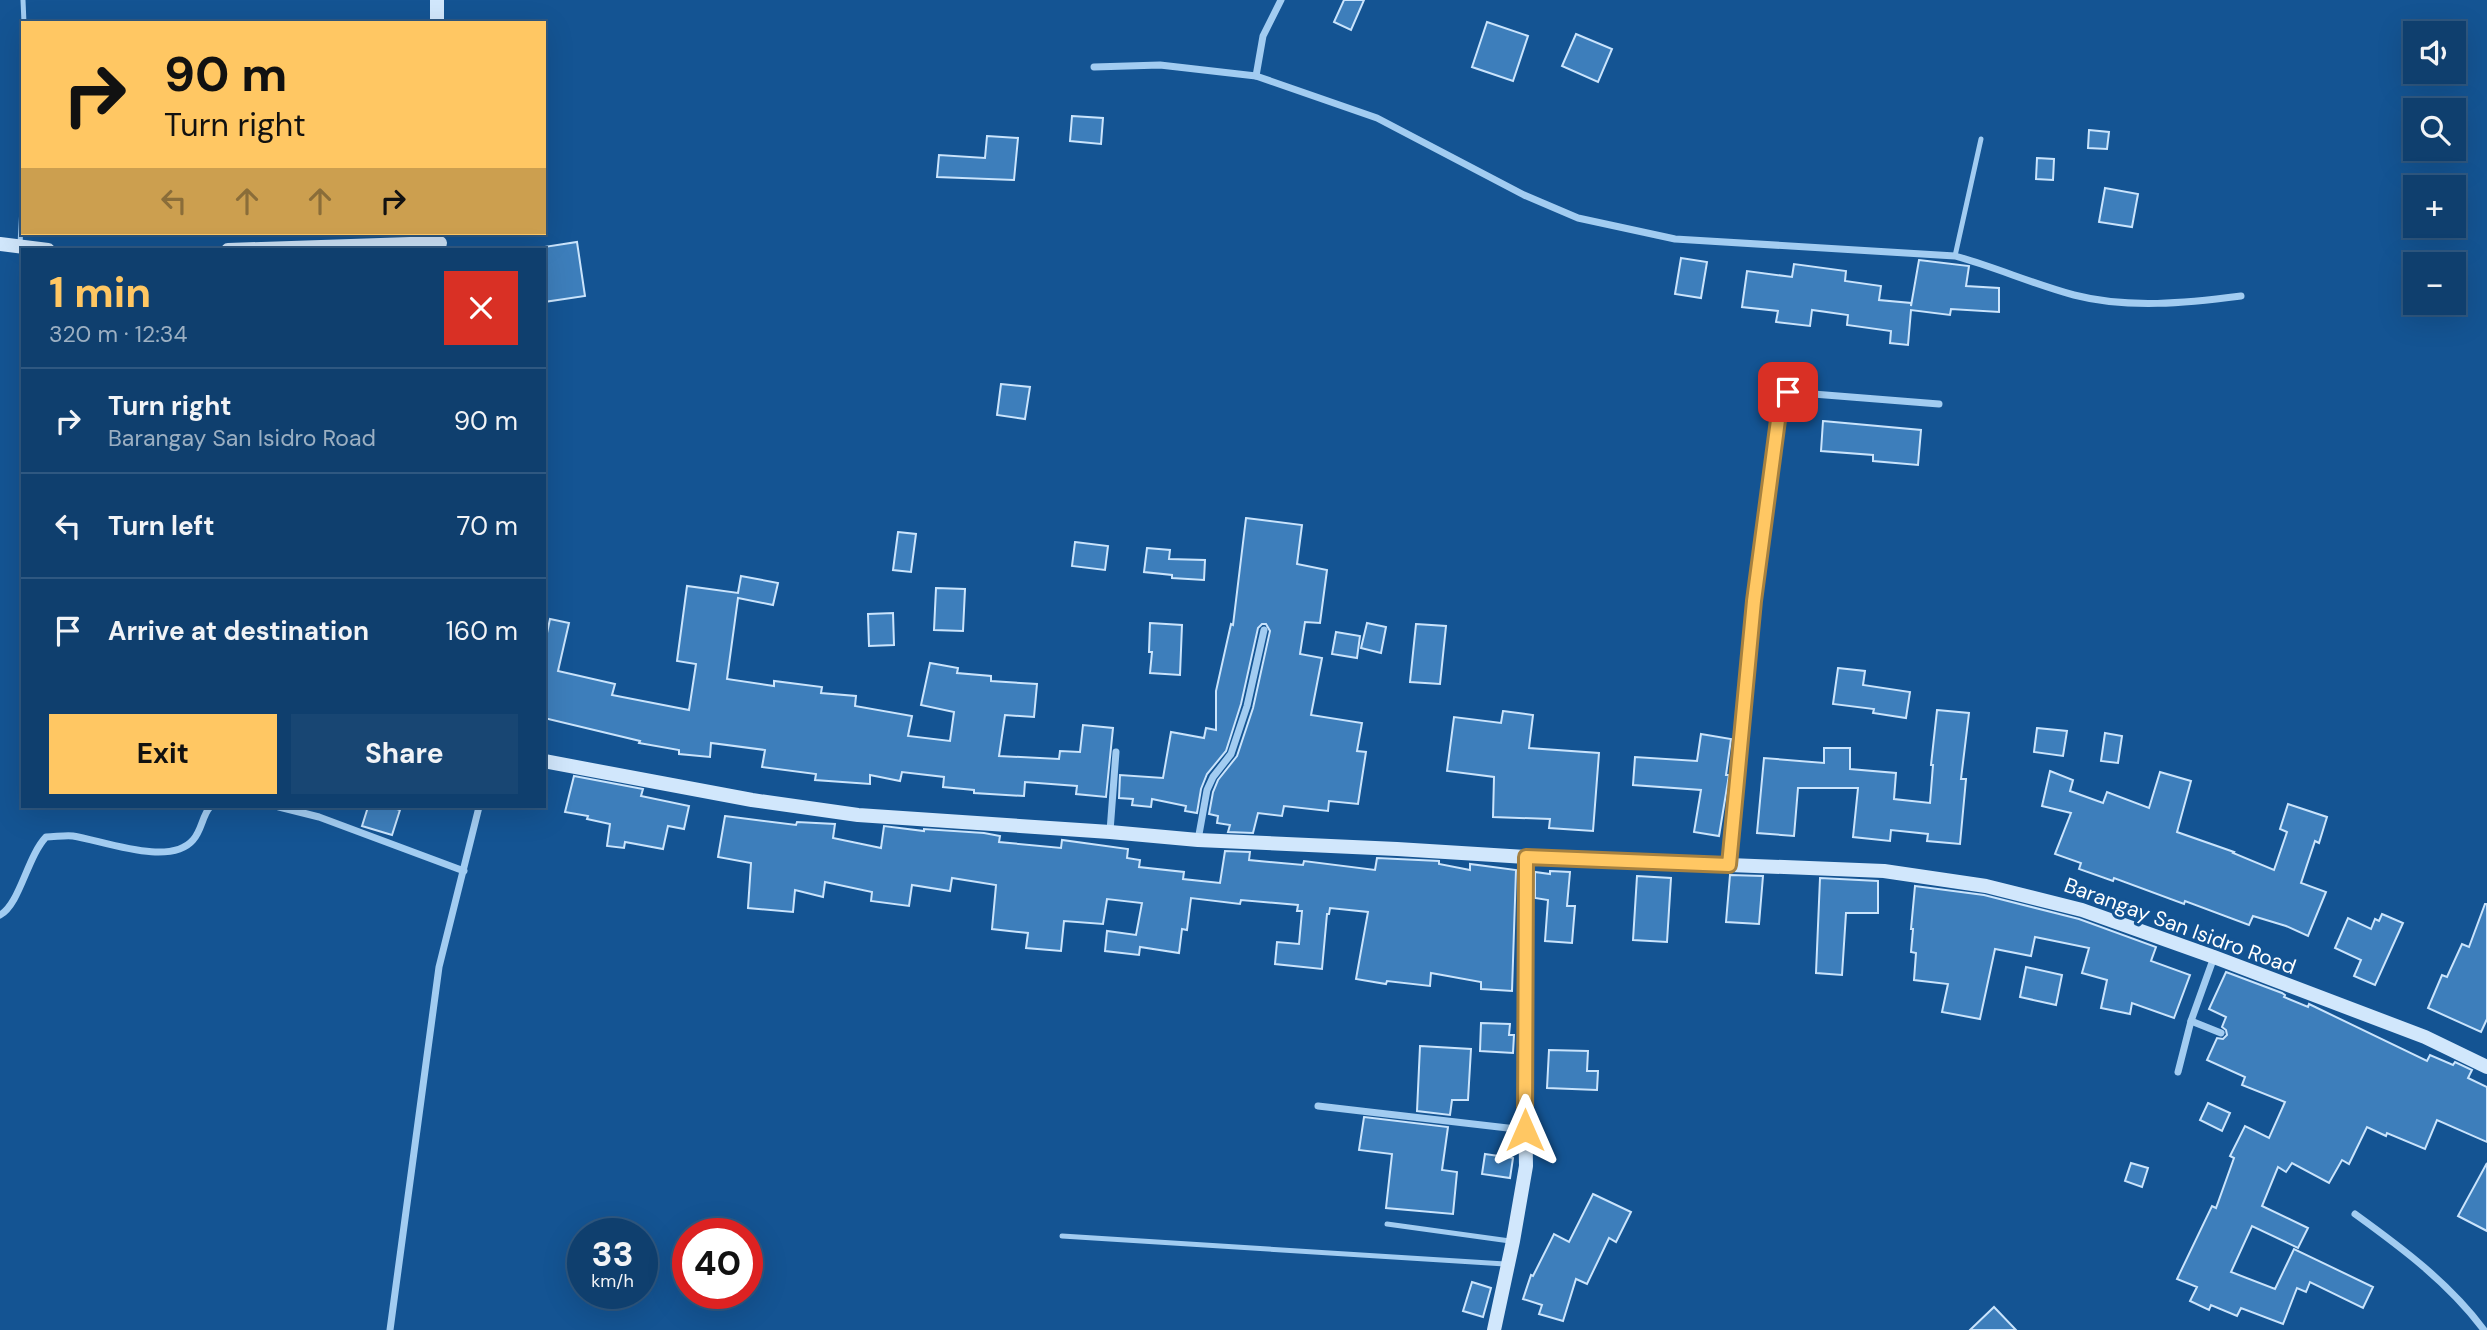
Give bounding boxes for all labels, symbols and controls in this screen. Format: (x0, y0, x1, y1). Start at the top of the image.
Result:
map controls (2403, 21, 2466, 315)
button: sound (2403, 21, 2466, 84)
text: 90 m (164, 42, 287, 106)
icon: right (49, 49, 140, 140)
button: search (2403, 98, 2466, 161)
text: Turn right (164, 104, 306, 146)
button: + (2403, 175, 2466, 238)
icon: left (155, 182, 193, 220)
icon: ahead (228, 182, 266, 220)
icon: ahead (301, 182, 339, 220)
icon: right (374, 182, 412, 220)
button: − (2403, 252, 2466, 315)
text: 1 min (49, 265, 151, 320)
button: close (444, 271, 518, 345)
text: 320 m · 12:34 (49, 319, 187, 349)
pin (1758, 362, 1818, 422)
icon: arrive (1769, 373, 1807, 411)
text: Turn right (108, 389, 232, 423)
icon: right (49, 402, 87, 440)
text: 90 m (454, 404, 518, 438)
text: Barangay San Isidro Road (108, 423, 376, 453)
icon: left (49, 507, 87, 545)
text: Turn left (108, 509, 215, 543)
text: 70 m (457, 509, 518, 543)
icon: arrive (49, 612, 87, 650)
text: Arrive at destination (108, 614, 369, 648)
text: 160 m (446, 614, 518, 648)
button: Exit (49, 714, 277, 794)
button: Share (291, 714, 518, 794)
street label: Barangay San Isidro Road (2060, 871, 2300, 981)
position arrow (1488, 1093, 1562, 1167)
speed limit sign: 40 (672, 1218, 763, 1309)
text: 33 (591, 1231, 634, 1277)
text: km/h (591, 1269, 634, 1293)

